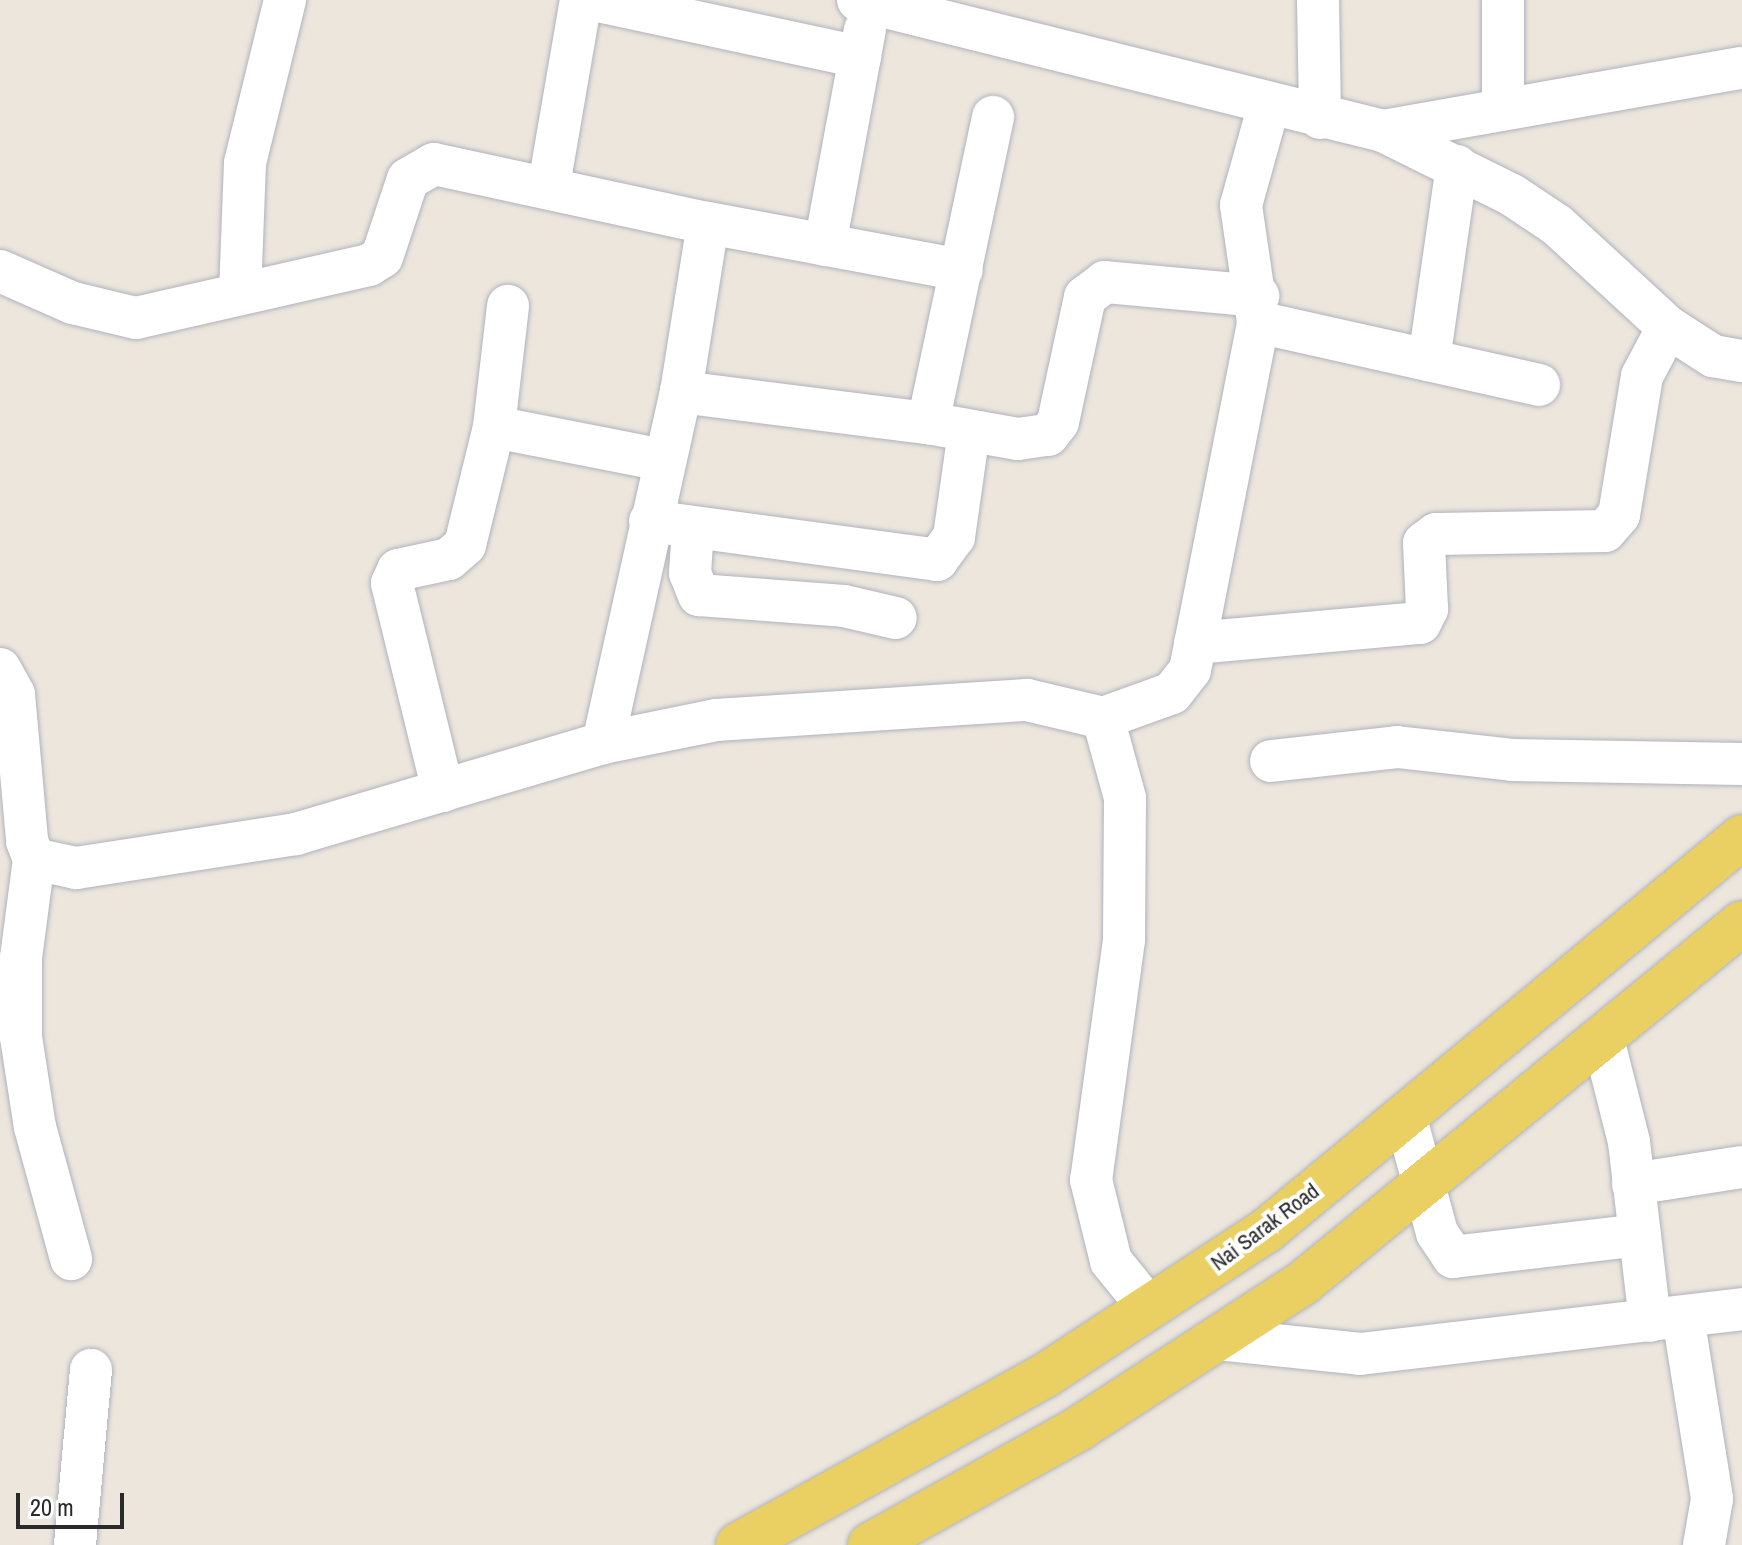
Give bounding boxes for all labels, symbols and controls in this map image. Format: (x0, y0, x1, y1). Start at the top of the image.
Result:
street label: Nai Sarak Road (1206, 1178, 1324, 1276)
scale bar (20, 1477, 128, 1527)
text: 20 m (30, 1491, 74, 1523)

